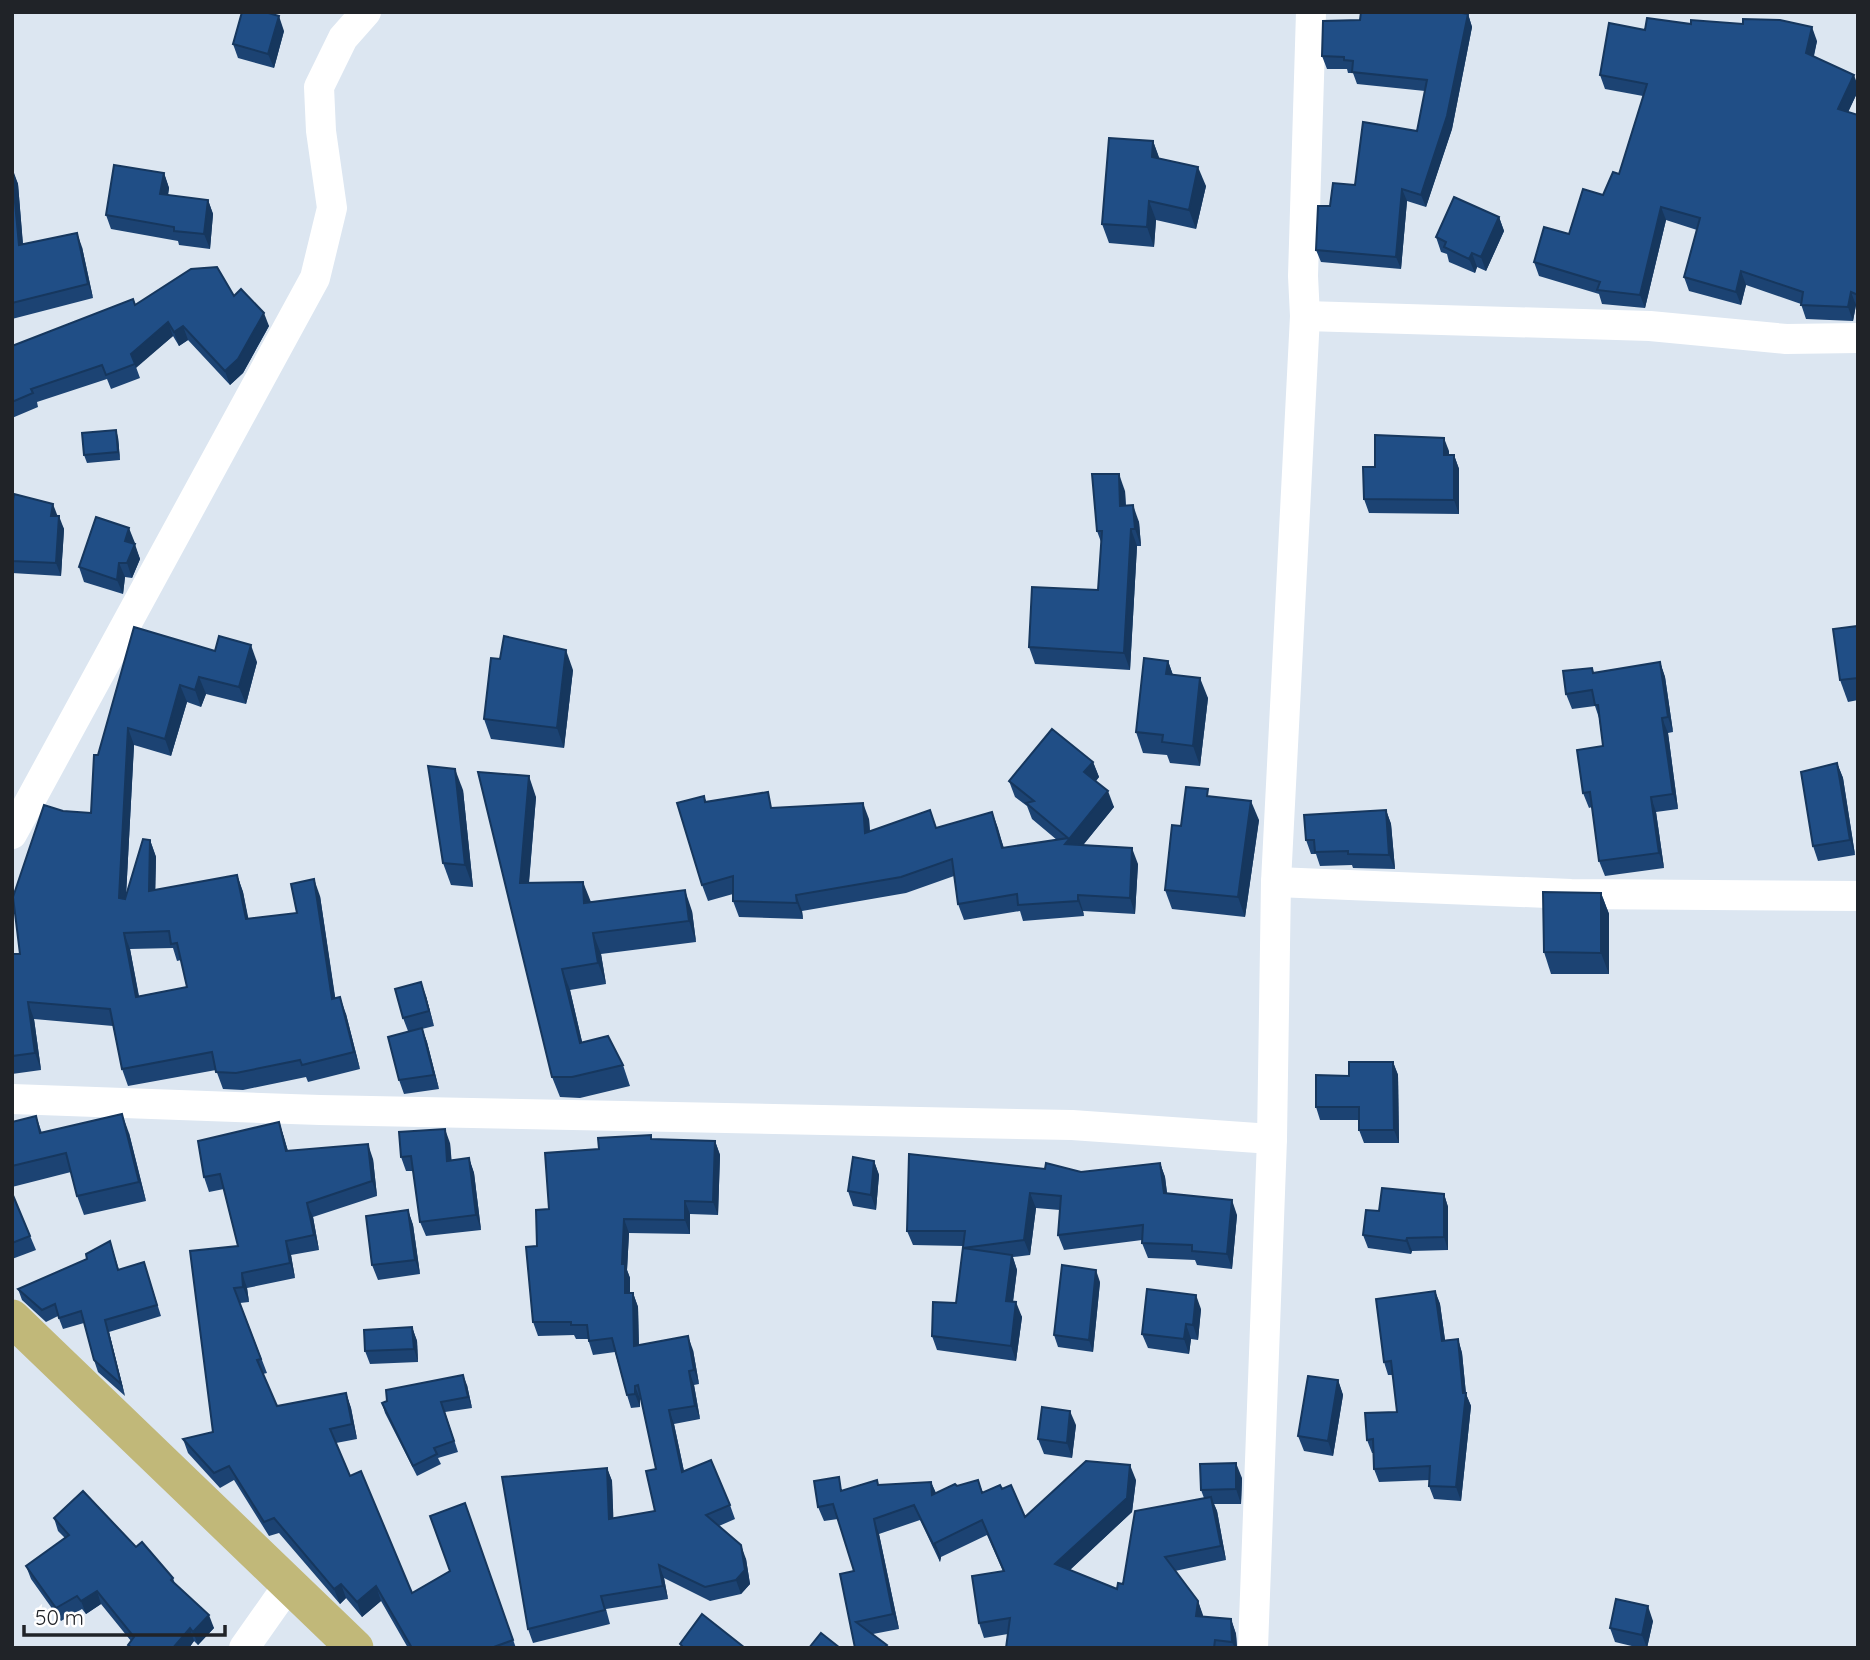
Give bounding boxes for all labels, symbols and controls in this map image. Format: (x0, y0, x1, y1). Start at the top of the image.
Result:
scale bar (24, 1594, 226, 1638)
text: 50 m (35, 1604, 84, 1630)

